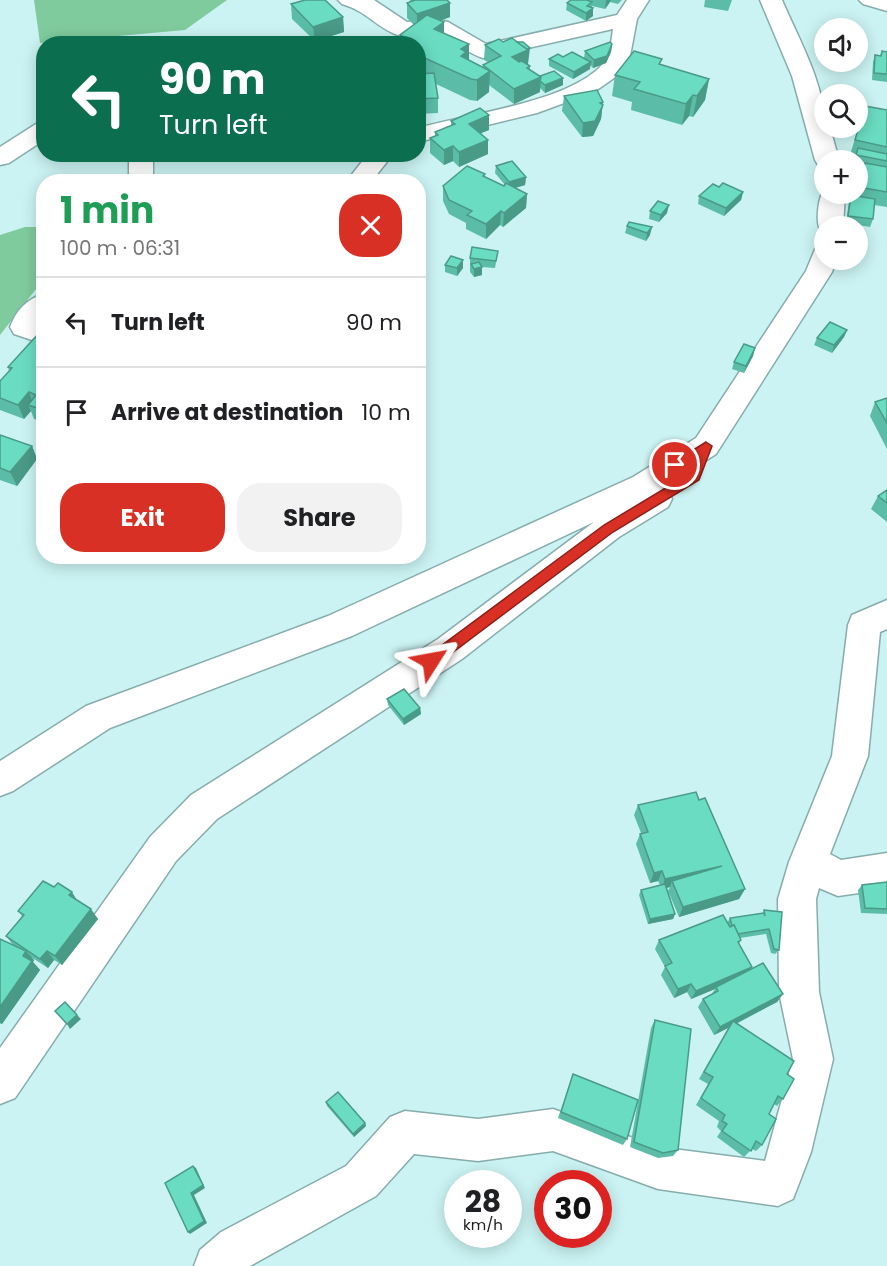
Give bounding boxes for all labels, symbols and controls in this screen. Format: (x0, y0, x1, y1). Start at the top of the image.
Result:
map controls (814, 18, 868, 270)
button: sound (814, 18, 868, 72)
text: 90 m (159, 50, 266, 109)
icon: left (60, 60, 138, 138)
button: search (814, 84, 868, 138)
text: Turn left (159, 106, 268, 143)
button: + (814, 150, 868, 204)
text: 1 min (60, 185, 154, 236)
button: close (339, 194, 402, 257)
button: − (814, 216, 868, 270)
text: 100 m · 06:31 (60, 234, 180, 262)
icon: left (60, 306, 93, 339)
text: Turn left (111, 307, 205, 338)
text: 90 m (346, 307, 402, 338)
icon: arrive (60, 396, 93, 429)
text: Arrive at destination (111, 397, 343, 428)
text: 10 m (361, 397, 411, 428)
pin (649, 439, 700, 490)
icon: arrive (658, 448, 691, 481)
button: Exit (60, 483, 225, 552)
button: Share (237, 483, 402, 552)
position arrow (399, 629, 463, 693)
speed limit sign: 30 (534, 1170, 612, 1248)
text: 28 (465, 1180, 501, 1223)
text: km/h (463, 1214, 503, 1235)

